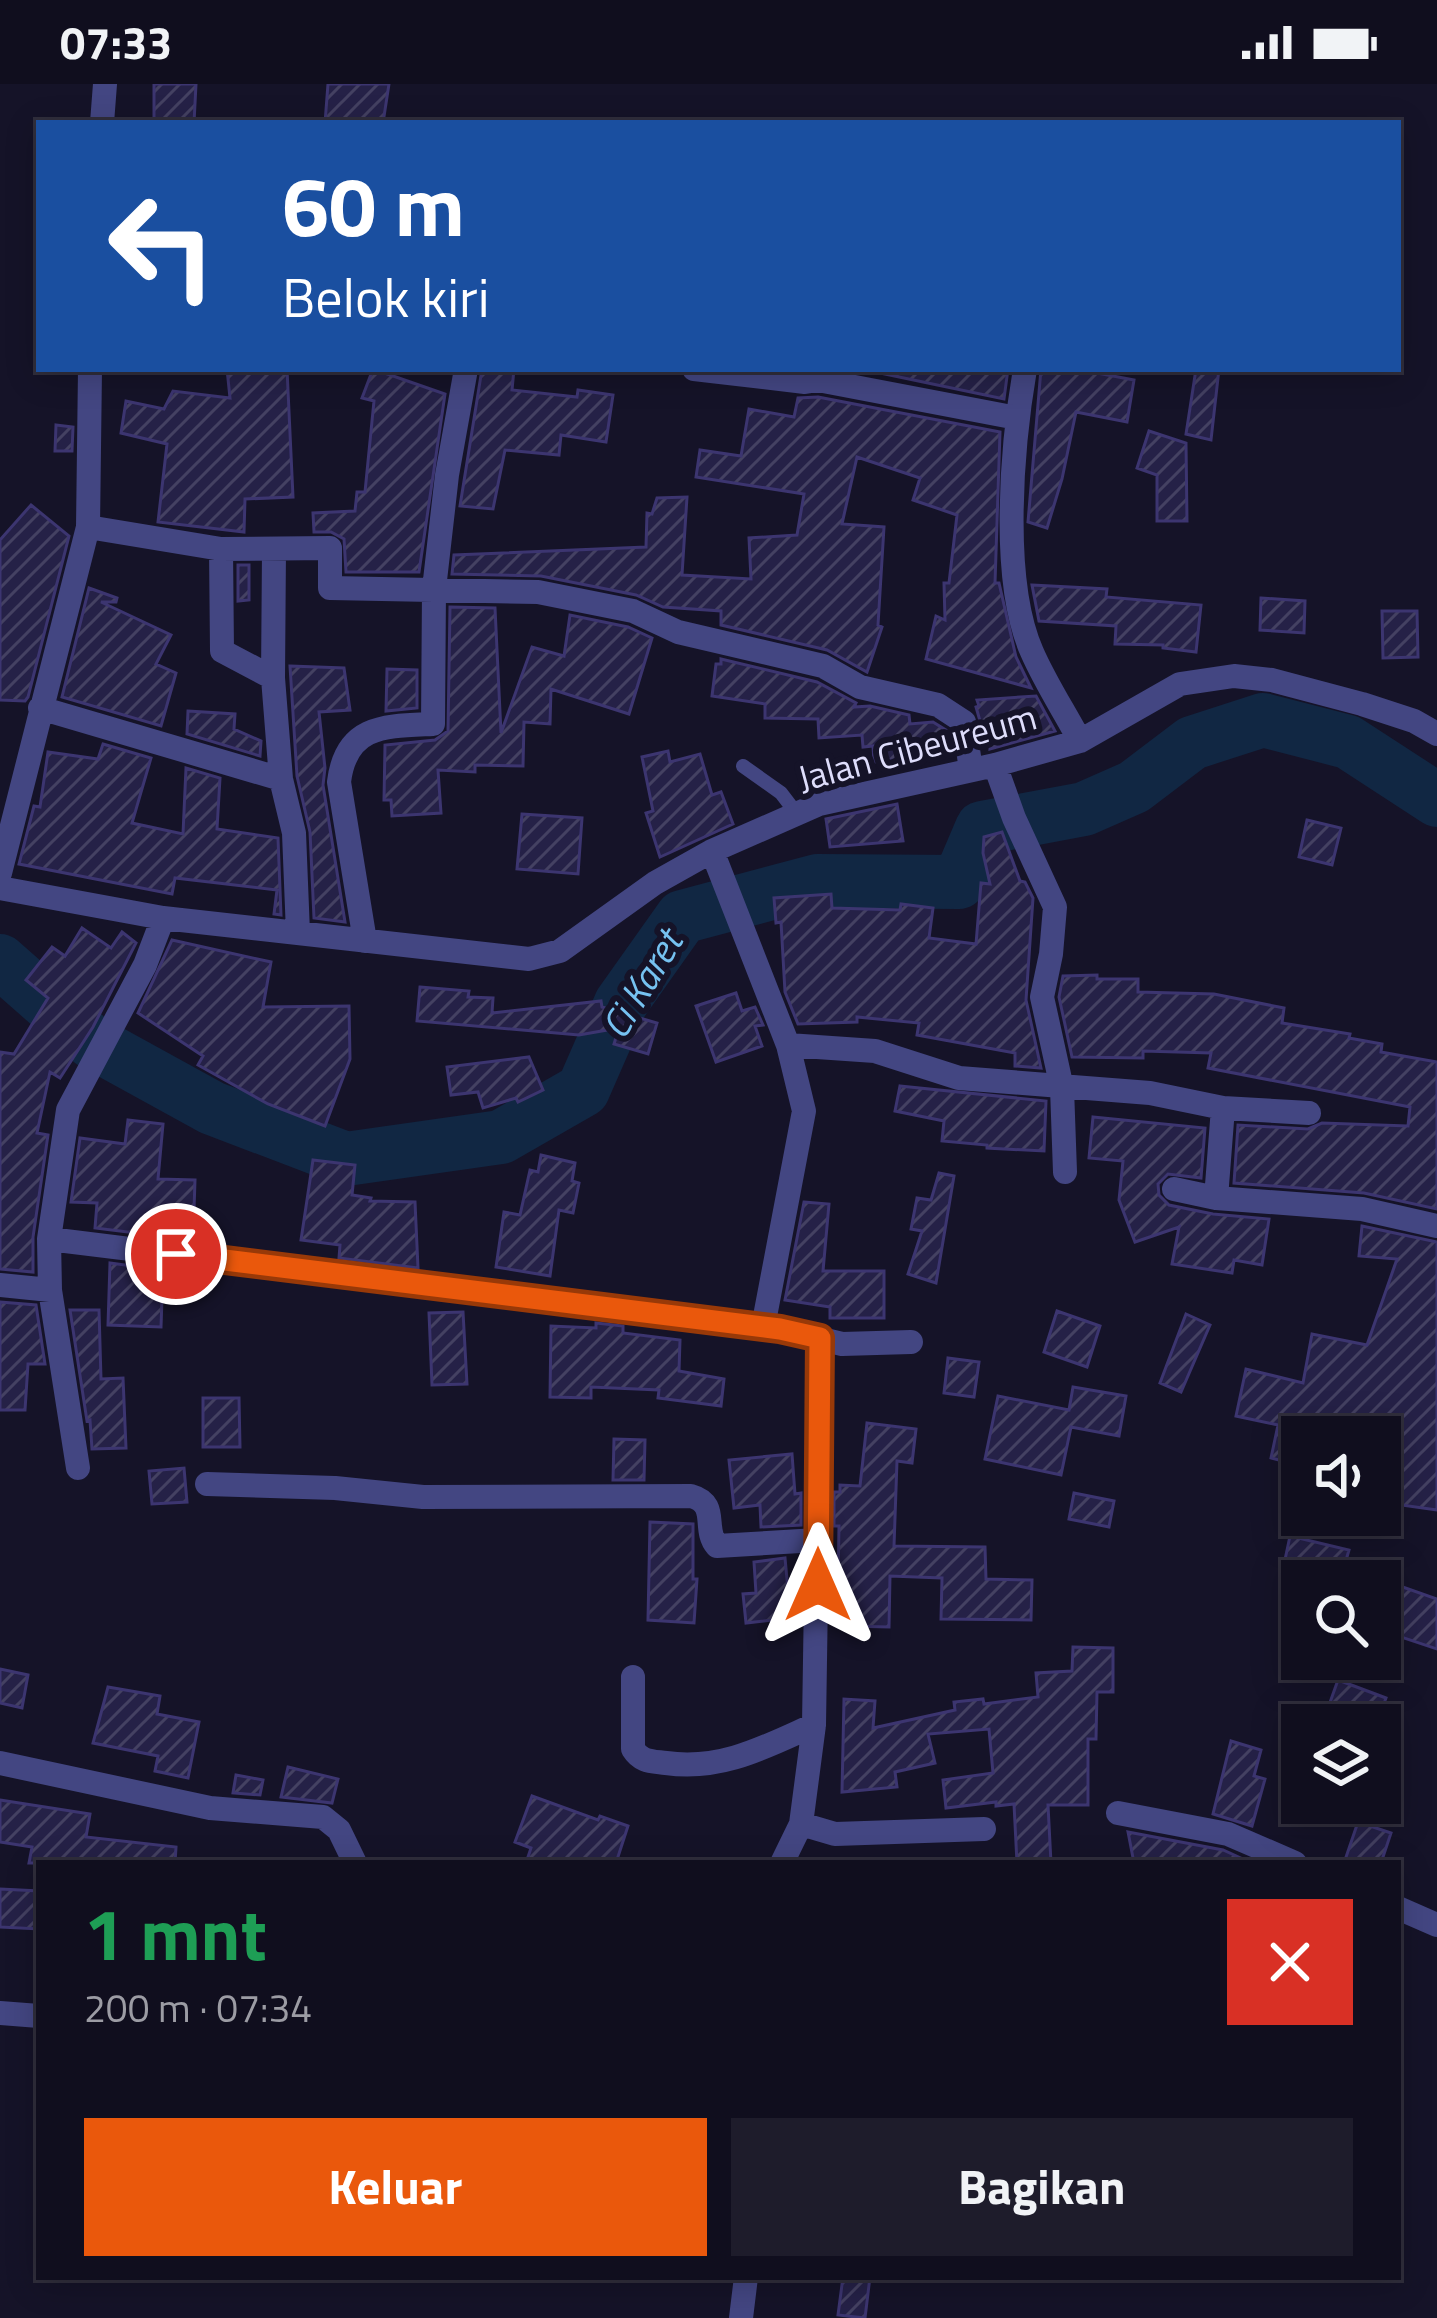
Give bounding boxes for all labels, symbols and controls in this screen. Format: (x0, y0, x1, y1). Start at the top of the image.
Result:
text: 07:33 (60, 8, 172, 76)
text: 60 m (282, 141, 465, 269)
icon: left (84, 168, 240, 324)
text: Belok kiri (282, 256, 489, 338)
street label: Jalan Cibeureum (791, 689, 1043, 805)
water label: Ci Karet (585, 914, 699, 1050)
pin (125, 1203, 227, 1305)
icon: arrive (143, 1221, 209, 1287)
map controls (1281, 1416, 1401, 1824)
button: sound (1281, 1416, 1401, 1536)
position arrow (755, 1522, 881, 1648)
button: search (1281, 1560, 1401, 1680)
button: layers (1281, 1704, 1401, 1824)
text: 1 mnt (84, 1878, 267, 1988)
button: close (1227, 1899, 1353, 2025)
text: 200 m · 07:34 (84, 1978, 312, 2037)
button: Keluar (84, 2118, 707, 2256)
button: Bagikan (731, 2118, 1353, 2256)

